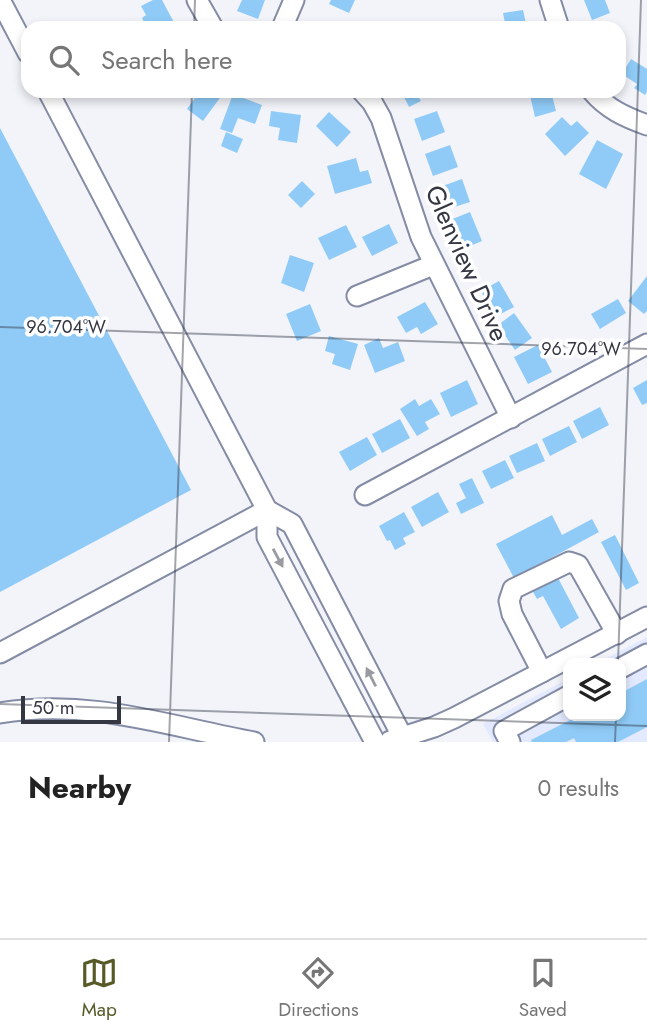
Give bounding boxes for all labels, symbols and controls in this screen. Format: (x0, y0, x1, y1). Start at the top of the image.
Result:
search box (21, 21, 626, 98)
icon: search (45, 41, 83, 79)
text: Search here (101, 41, 233, 79)
street label: Glenview Drive (416, 179, 518, 347)
text: 96.704°W (26, 314, 106, 340)
text: 96.704°W (541, 336, 621, 362)
one-way arrow (272, 548, 284, 567)
map controls (563, 658, 626, 721)
button: layers (563, 658, 626, 721)
one-way arrow (366, 667, 378, 687)
scale bar (21, 693, 121, 725)
text: 50 m (32, 694, 75, 721)
text: Nearby (28, 766, 131, 809)
text: 0 results (537, 771, 619, 805)
tab: Map (80, 954, 118, 1023)
tab: Directions (278, 954, 359, 1023)
tab: Saved (519, 954, 567, 1023)

